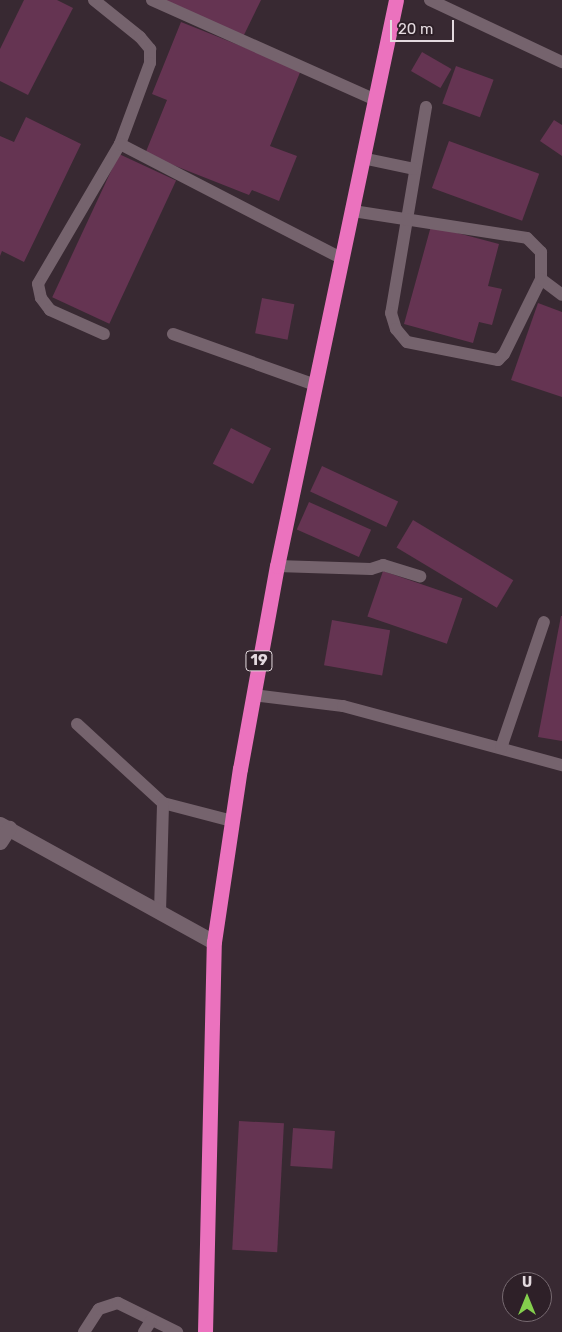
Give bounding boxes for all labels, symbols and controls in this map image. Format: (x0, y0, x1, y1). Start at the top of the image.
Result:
scale bar (392, 10, 456, 42)
text: 20 m (398, 20, 433, 38)
road number: 19 (245, 648, 273, 674)
north arrow (502, 1272, 552, 1322)
text: U (522, 1274, 532, 1291)

